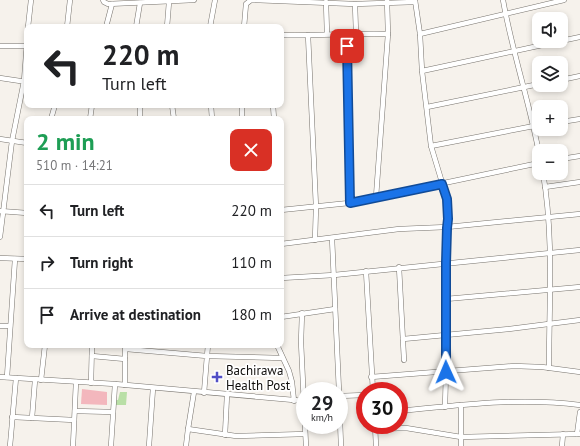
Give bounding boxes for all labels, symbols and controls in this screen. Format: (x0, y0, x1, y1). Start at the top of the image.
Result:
map controls (532, 12, 568, 180)
button: sound (532, 12, 568, 48)
pin (330, 29, 364, 63)
icon: arrive (336, 35, 358, 57)
text: 220 m (102, 36, 179, 73)
icon: left (36, 40, 88, 92)
button: layers (532, 56, 568, 92)
text: Turn left (102, 72, 167, 95)
button: + (532, 100, 568, 136)
text: 2 min (36, 126, 95, 157)
button: close (230, 129, 272, 171)
button: − (532, 144, 568, 180)
text: 510 m · 14:21 (36, 157, 113, 174)
icon: left (36, 200, 58, 222)
text: Turn left (70, 201, 124, 220)
text: 220 m (231, 201, 272, 220)
icon: right (36, 252, 58, 274)
text: Turn right (70, 253, 133, 272)
text: 110 m (231, 253, 272, 272)
icon: arrive (36, 304, 58, 326)
text: Arrive at destination (70, 305, 201, 324)
text: 180 m (231, 305, 272, 324)
position arrow (425, 351, 467, 393)
place label: Bachirawa Health Post (226, 362, 291, 394)
marker: Bachirawa Health Post (211, 371, 223, 383)
speed limit sign: 30 (356, 382, 408, 434)
text: 29 (311, 390, 333, 416)
text: km/h (311, 411, 333, 424)

